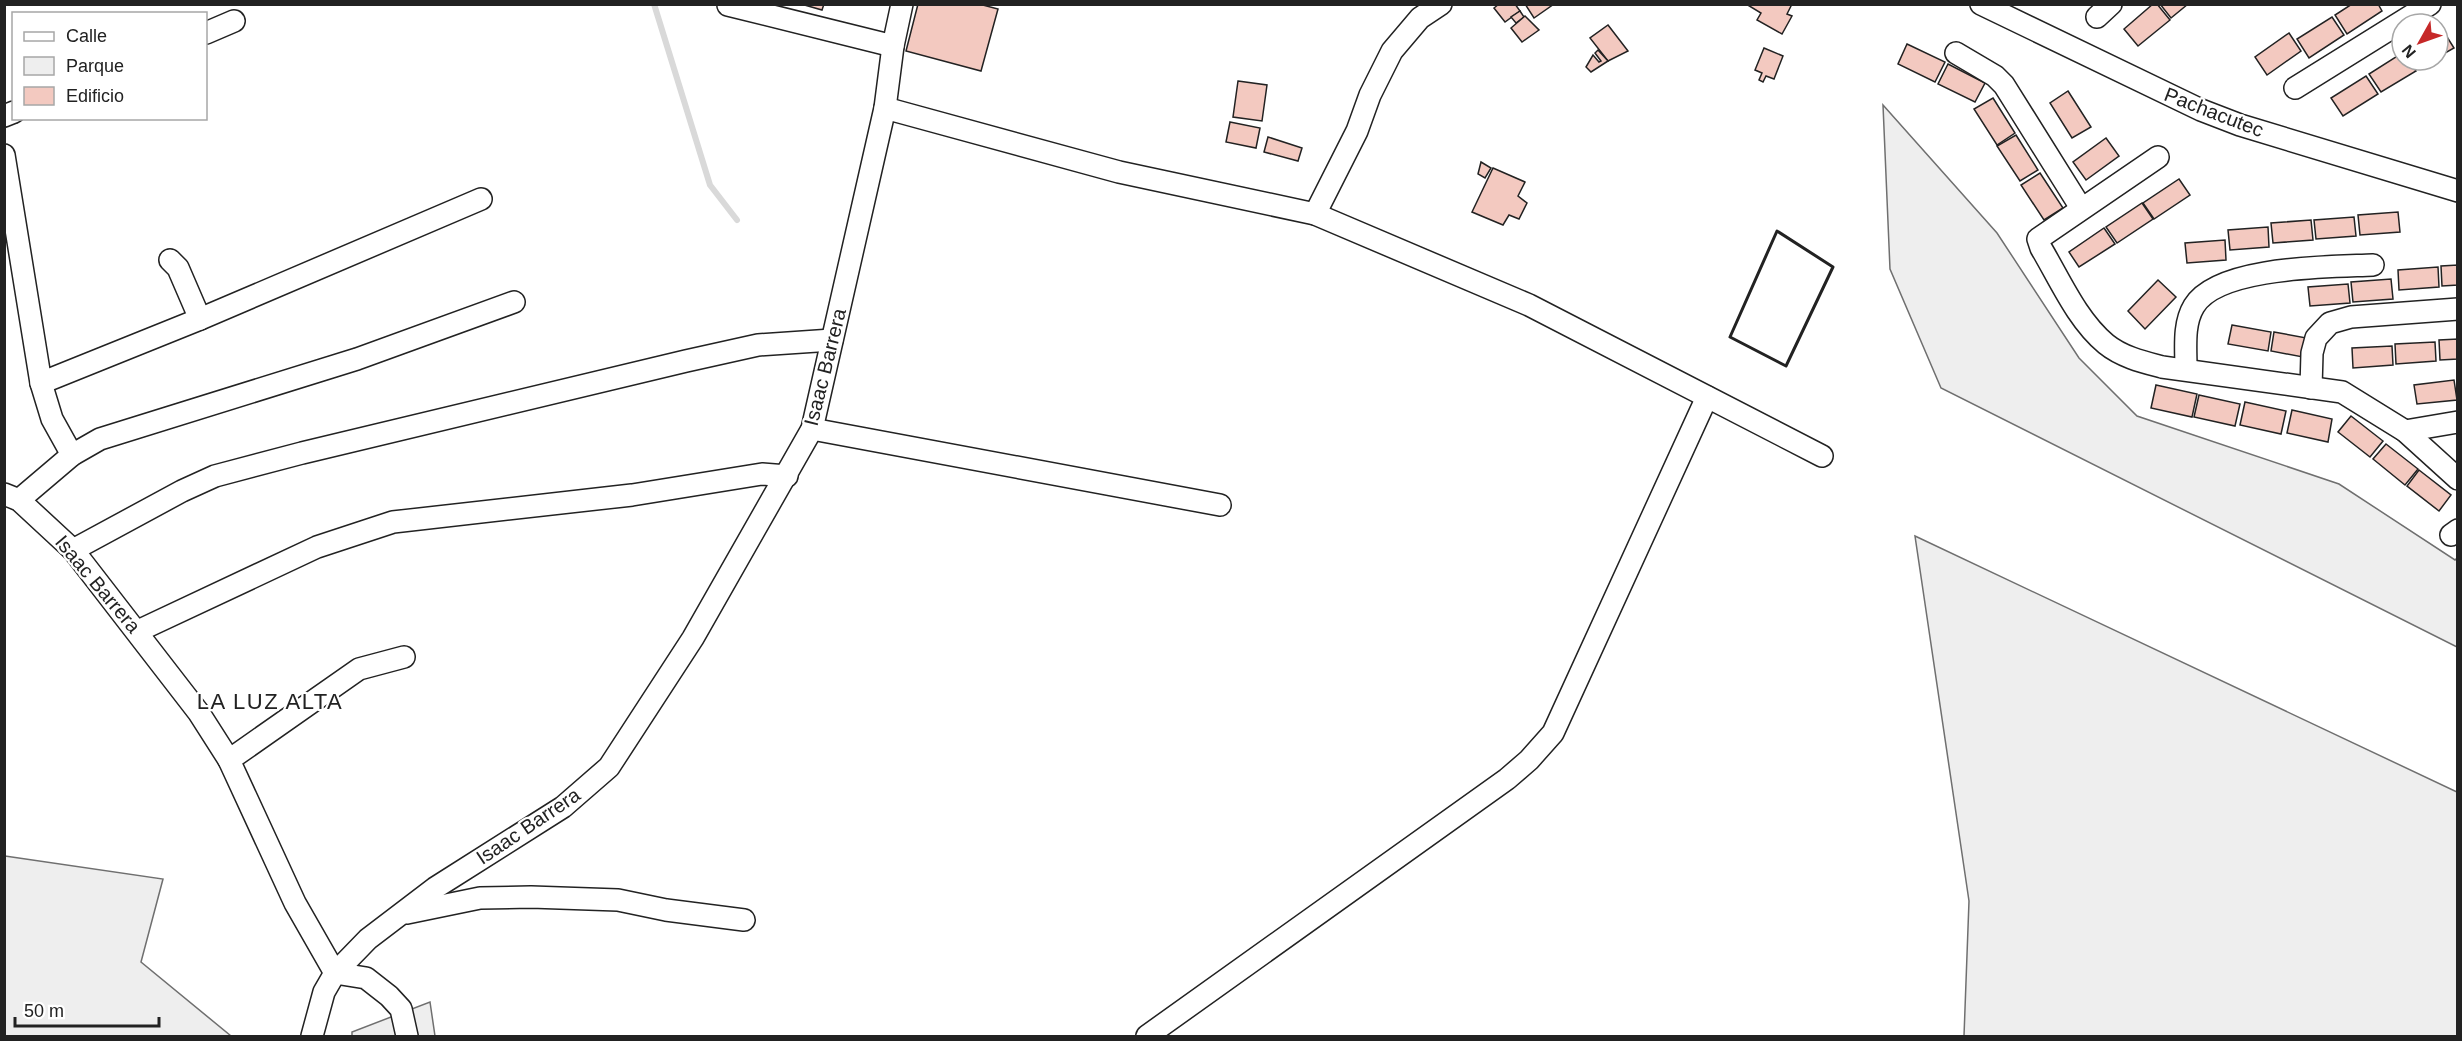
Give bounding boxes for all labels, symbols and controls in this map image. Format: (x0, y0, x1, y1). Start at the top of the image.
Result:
legend (12, 12, 207, 120)
north arrow (2390, 12, 2450, 72)
text: Calle (66, 26, 107, 46)
text: N (2399, 41, 2419, 61)
text: Parque (66, 56, 124, 76)
street label: Pachacutec (2161, 83, 2267, 141)
text: Edificio (66, 86, 124, 106)
street label: Isaac Barrera (800, 305, 850, 428)
street label: Isaac Barrera (51, 531, 146, 638)
district label: LA LUZ ALTA (197, 689, 343, 714)
street label: Isaac Barrera (472, 783, 585, 869)
scale bar (15, 990, 159, 1028)
text: 50 m (24, 1001, 64, 1021)

